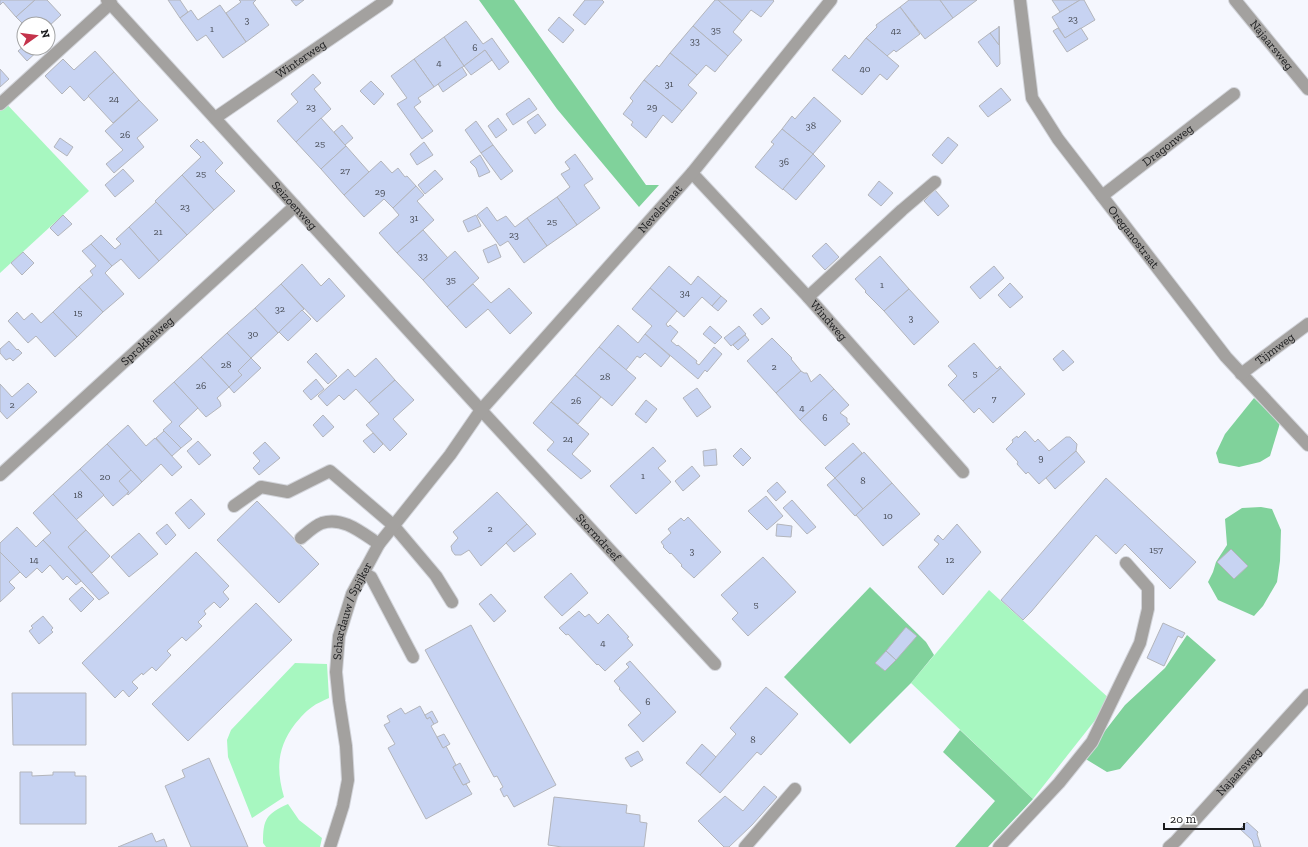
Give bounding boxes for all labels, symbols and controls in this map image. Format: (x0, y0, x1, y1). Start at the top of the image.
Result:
house number: 23 (1068, 13, 1078, 25)
house number: 3 (245, 14, 250, 26)
north arrow (16, 16, 56, 56)
street label: Najaarsweg (1247, 17, 1297, 73)
house number: 1 (210, 23, 214, 35)
house number: 35 (711, 24, 721, 36)
house number: 42 (891, 25, 901, 37)
text: N (38, 28, 53, 40)
house number: 33 (690, 35, 700, 47)
street label: Winterweg (273, 37, 329, 81)
house number: 6 (472, 42, 478, 54)
house number: 4 (436, 57, 442, 69)
house number: 40 (859, 63, 871, 75)
house number: 31 (665, 78, 674, 90)
house number: 24 (109, 93, 120, 105)
house number: 23 (306, 101, 316, 113)
house number: 29 (647, 101, 657, 113)
house number: 38 (806, 120, 816, 132)
street label: Dragonweg (1140, 121, 1196, 169)
house number: 26 (120, 129, 130, 141)
house number: 25 (315, 138, 325, 150)
house number: 36 (779, 156, 789, 168)
house number: 27 (340, 165, 350, 177)
house number: 25 (196, 168, 206, 180)
street label: Seizoenweg (269, 178, 320, 233)
street label: Nevelstraat (635, 182, 686, 236)
house number: 29 (375, 186, 385, 198)
house number: 23 (180, 201, 190, 213)
street label: Oreganostraat (1105, 203, 1162, 272)
house number: 31 (410, 212, 419, 224)
house number: 25 (547, 216, 557, 228)
house number: 21 (154, 226, 163, 238)
house number: 23 (509, 229, 519, 241)
house number: 33 (418, 250, 428, 262)
house number: 35 (446, 274, 456, 286)
house number: 1 (880, 279, 884, 291)
house number: 34 (680, 287, 691, 299)
street label: Windweg (807, 297, 850, 344)
house number: 32 (275, 303, 285, 315)
house number: 15 (74, 307, 82, 319)
house number: 3 (909, 312, 914, 324)
street label: Sprokkelweg (118, 313, 177, 368)
house number: 30 (248, 328, 259, 340)
street label: Tijmweg (1252, 329, 1297, 368)
house number: 28 (221, 359, 231, 371)
house number: 2 (771, 361, 777, 373)
house number: 5 (972, 368, 978, 380)
house number: 28 (600, 371, 610, 383)
house number: 26 (196, 380, 206, 392)
house number: 7 (992, 393, 997, 405)
house number: 26 (571, 395, 581, 407)
house number: 2 (9, 399, 15, 411)
house number: 4 (799, 402, 805, 414)
house number: 6 (822, 412, 828, 424)
house number: 24 (563, 433, 574, 445)
house number: 9 (1038, 452, 1044, 464)
house number: 1 (641, 470, 645, 482)
house number: 20 (100, 471, 111, 483)
house number: 8 (860, 475, 866, 487)
house number: 18 (73, 489, 83, 501)
house number: 10 (883, 510, 893, 522)
street label: Stormdreef (573, 511, 624, 565)
house number: 2 (487, 523, 493, 535)
house number: 157 (1149, 544, 1163, 556)
house number: 3 (690, 545, 695, 557)
house number: 14 (29, 554, 39, 566)
house number: 12 (946, 554, 955, 566)
street label: Schardauw / Spijker (330, 560, 375, 660)
house number: 5 (753, 599, 759, 611)
house number: 4 (600, 637, 606, 649)
house number: 6 (645, 696, 651, 708)
house number: 8 (750, 734, 756, 746)
street label: Najaarsweg (1213, 744, 1265, 799)
scale bar (1164, 805, 1244, 831)
text: 20 m (1170, 812, 1197, 826)

